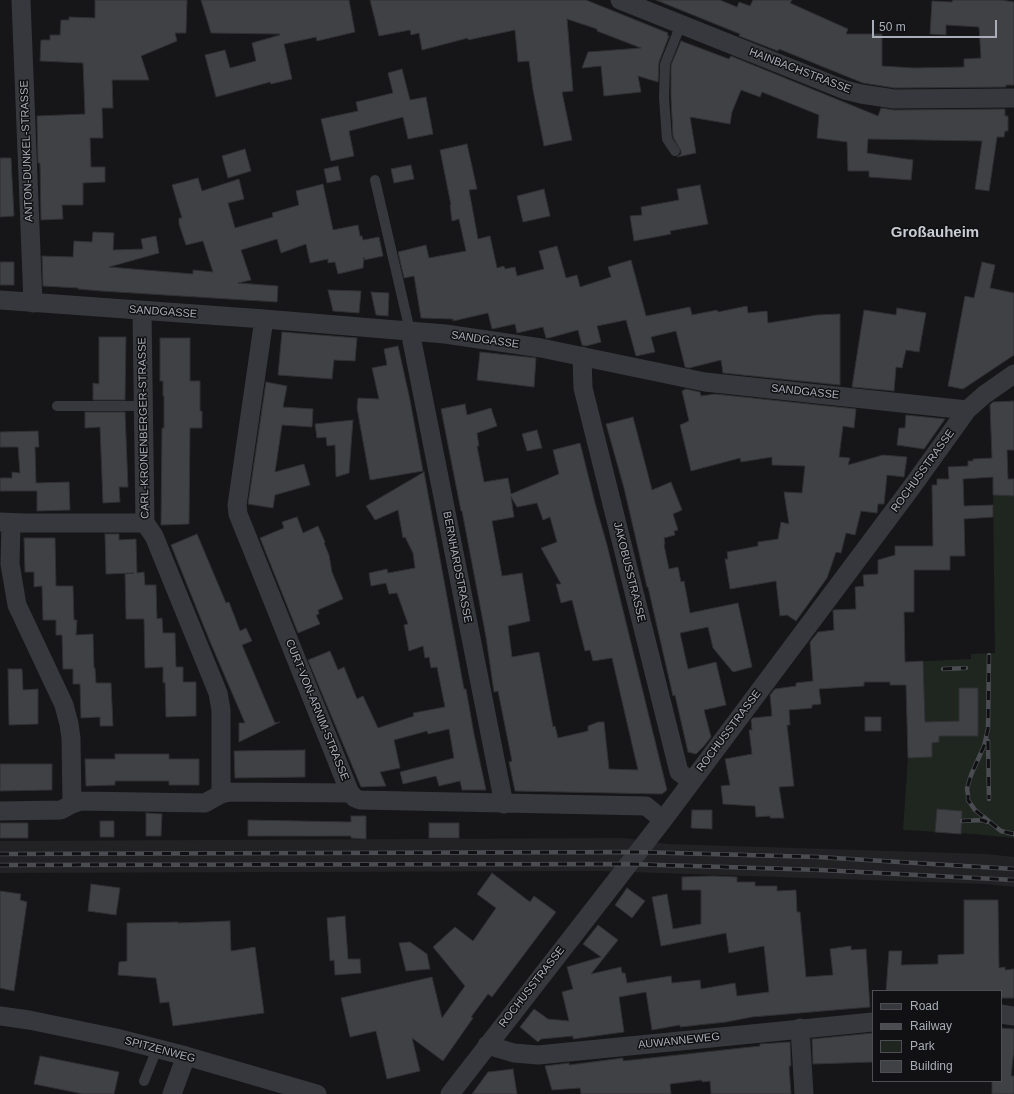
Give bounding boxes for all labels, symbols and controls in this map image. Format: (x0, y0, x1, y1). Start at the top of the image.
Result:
scale bar (874, 12, 999, 38)
text: 50 m (879, 20, 906, 34)
street label: HAINBACHSTRASSE (747, 45, 853, 97)
street label: ANTON-DUNKEL-STRASSE (18, 80, 36, 222)
district label: Großauheim (891, 224, 979, 242)
street label: SANDGASSE (128, 303, 198, 321)
street label: SANDGASSE (450, 329, 520, 351)
street label: CARL-KRONENBERGER-STRASSE (136, 337, 152, 519)
street label: SANDGASSE (770, 382, 840, 402)
street label: ROCHUSSTRASSE (889, 427, 957, 515)
street label: BERNHARDSTRASSE (440, 510, 474, 624)
street label: JAKOBUSSTRASSE (610, 521, 648, 623)
street label: CURT-VON-ARNIM-STRASSE (283, 637, 351, 783)
street label: ROCHUSSTRASSE (694, 687, 764, 775)
street label: ROCHUSSTRASSE (496, 944, 568, 1030)
legend (872, 990, 1002, 1082)
text: Road (910, 999, 939, 1013)
text: Railway (910, 1019, 952, 1033)
street label: AUWANNEWEG (637, 1030, 721, 1052)
street label: SPITZENWEG (123, 1034, 197, 1066)
text: Park (910, 1039, 935, 1053)
text: Building (910, 1059, 953, 1073)

